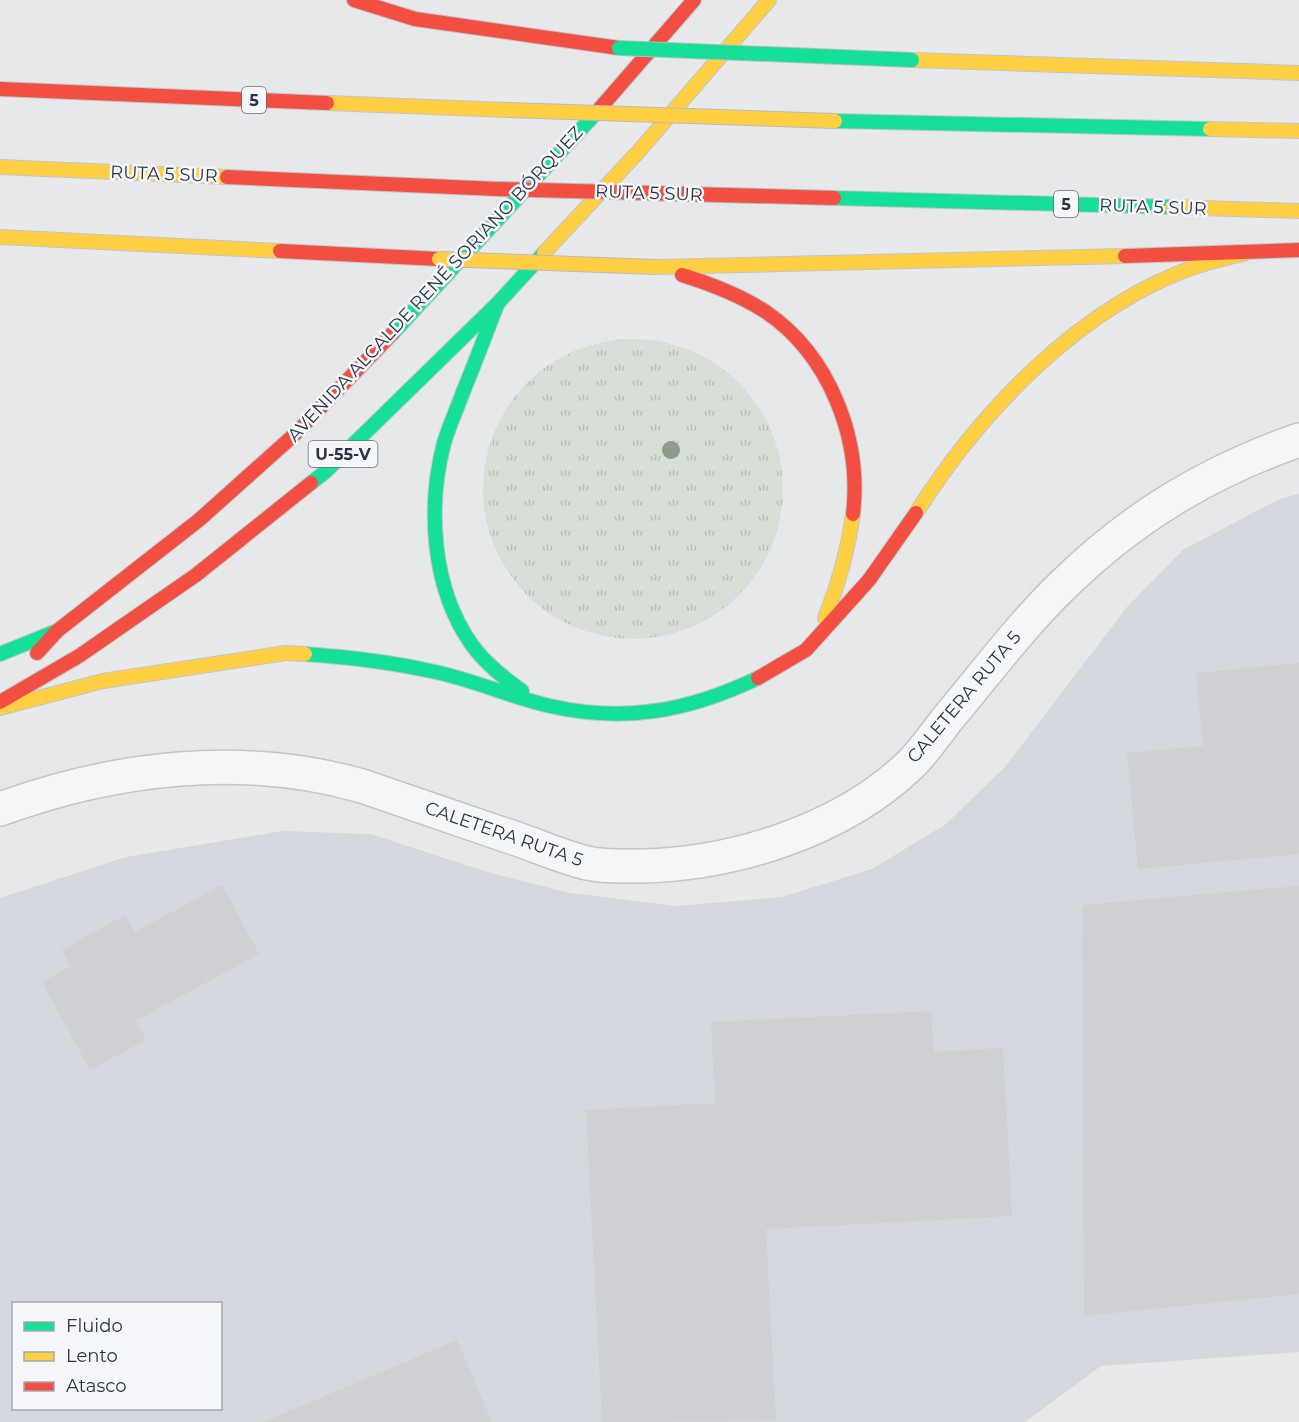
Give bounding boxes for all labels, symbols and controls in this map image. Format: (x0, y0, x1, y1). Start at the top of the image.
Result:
road number: 5 (242, 87, 266, 113)
street label: AVENIDA ALCALDE RENÉ SORIANO BÓRQUEZ (283, 122, 587, 446)
street label: RUTA 5 SUR (110, 161, 218, 187)
street label: RUTA 5 SUR (595, 180, 703, 206)
road number: 5 (1054, 191, 1078, 217)
street label: RUTA 5 SUR (1099, 194, 1207, 220)
road number: U-55-V (308, 441, 378, 467)
street label: CALETERA RUTA 5 (902, 627, 1026, 767)
street label: CALETERA RUTA 5 (422, 797, 586, 871)
legend (12, 1302, 222, 1410)
text: Fluido (66, 1315, 123, 1337)
text: Lento (66, 1345, 118, 1367)
text: Atasco (66, 1375, 126, 1397)

